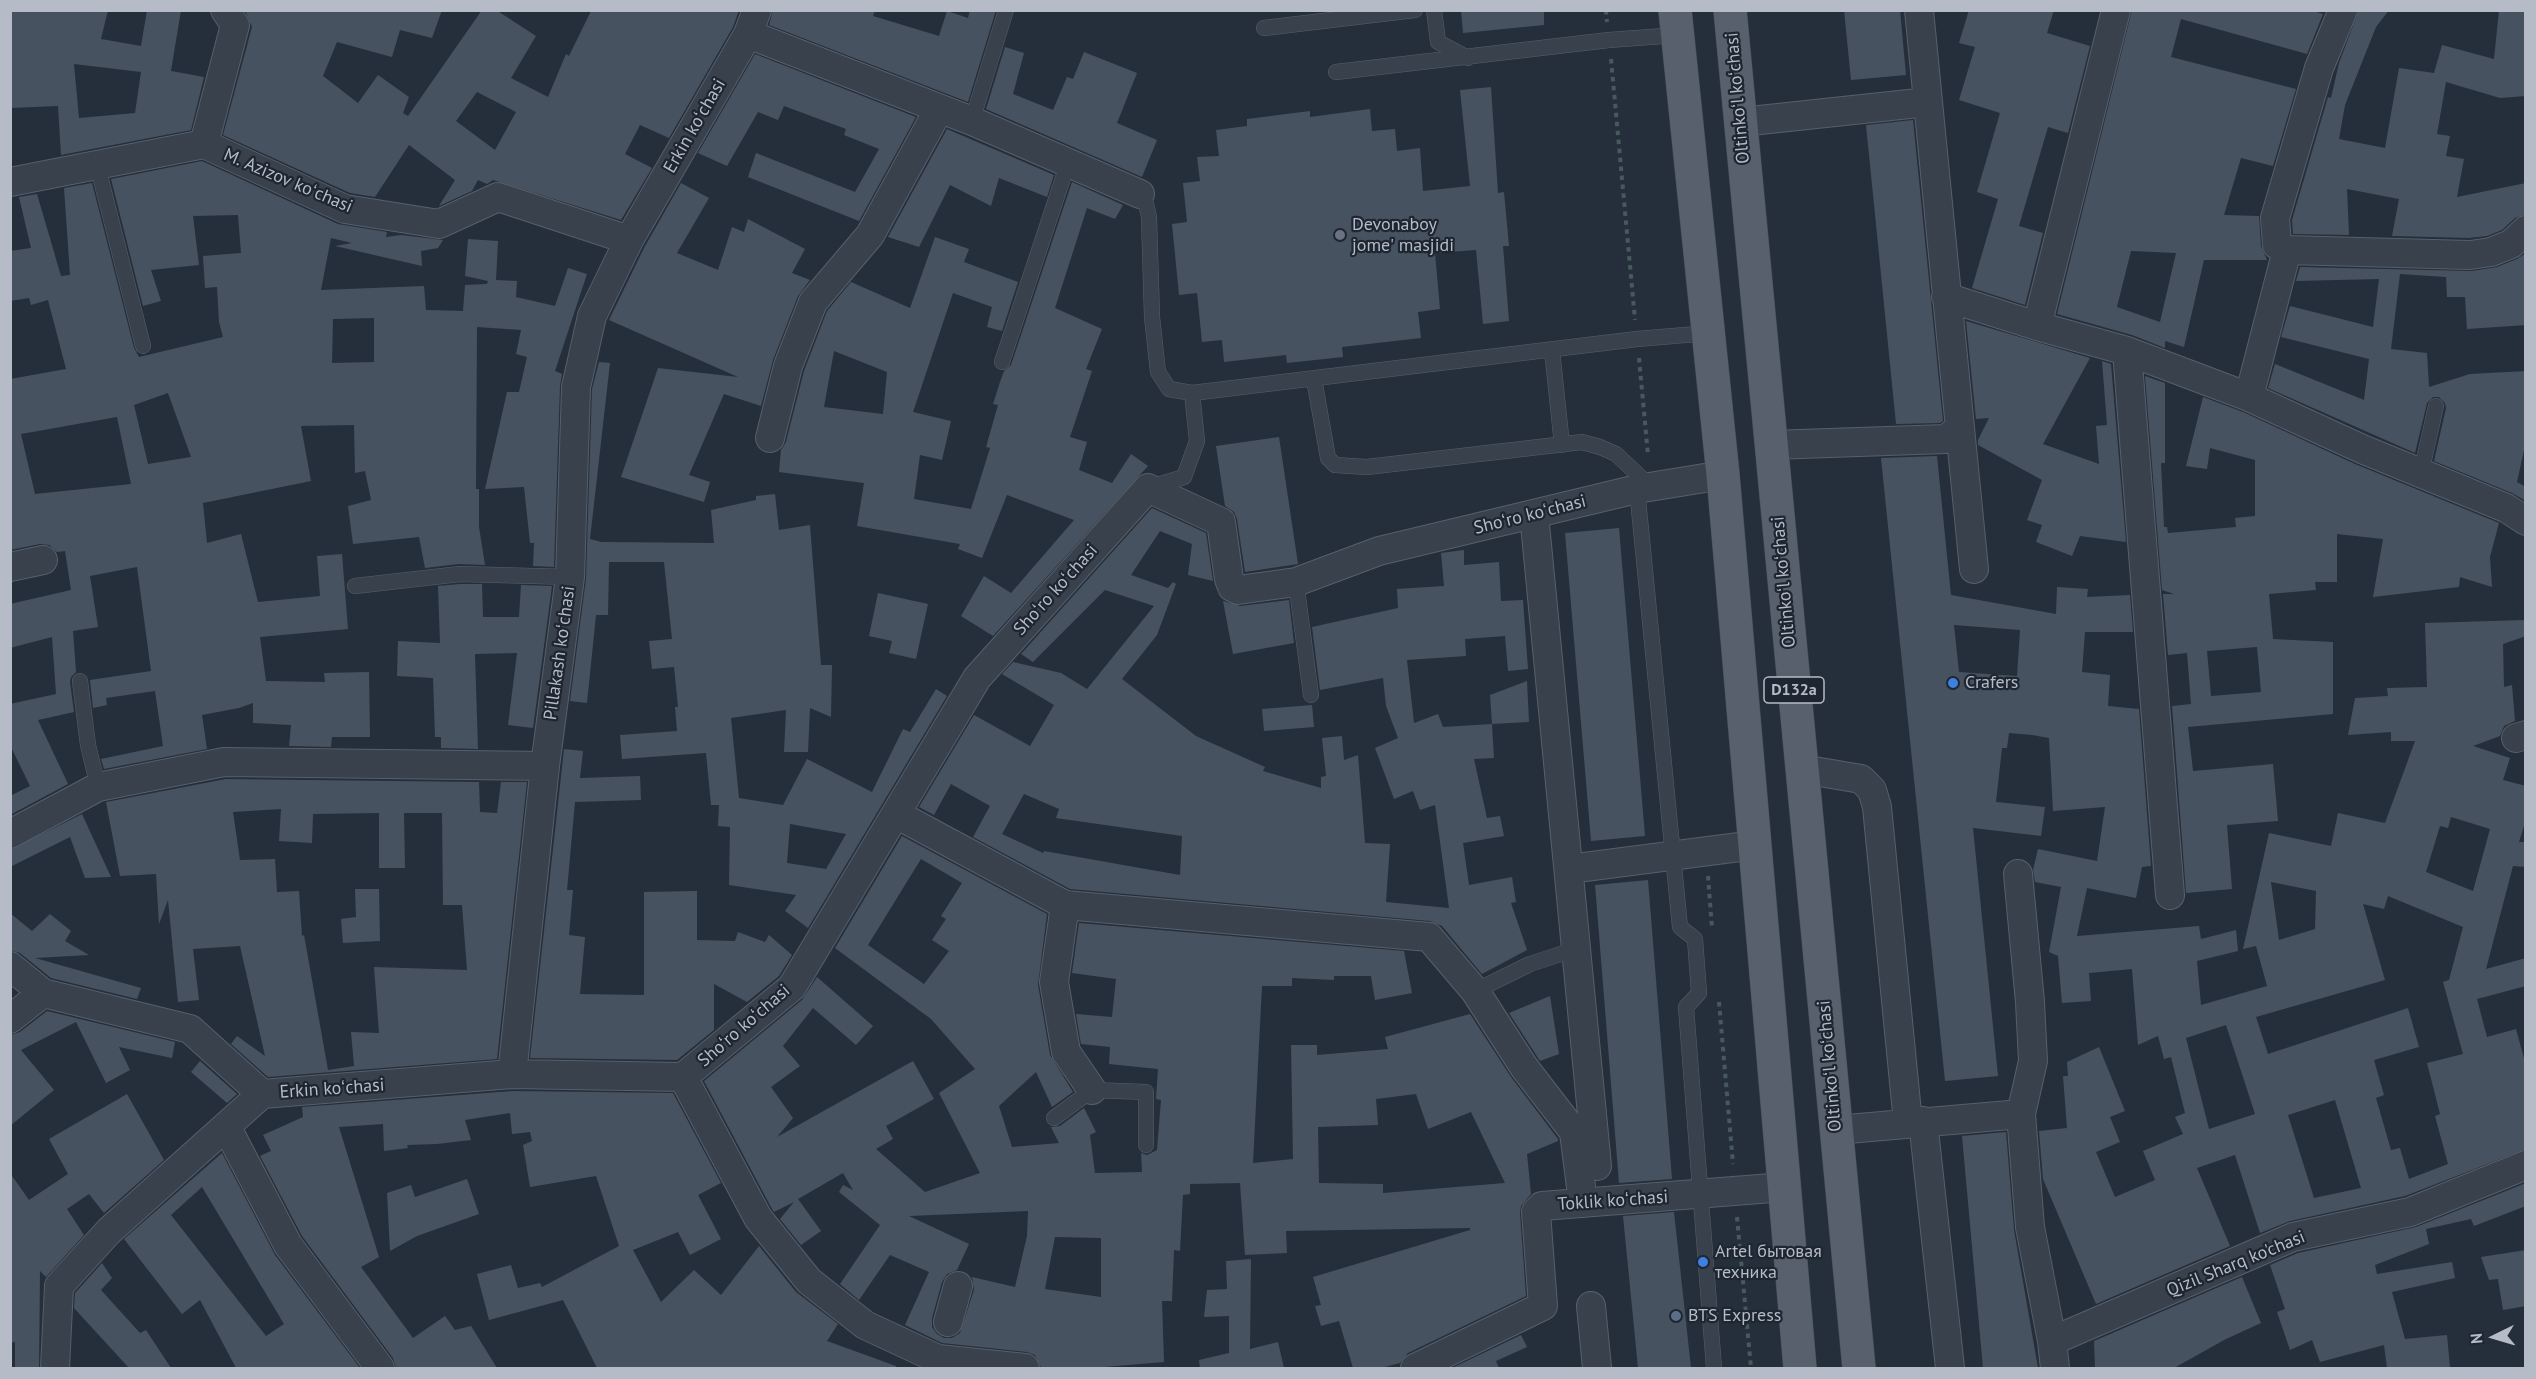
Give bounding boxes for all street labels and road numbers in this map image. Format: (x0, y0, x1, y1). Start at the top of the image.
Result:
street label: Oltinkoʻl koʻchasi (1721, 31, 1755, 165)
street label: Erkin koʻchasi (659, 75, 731, 177)
street label: M. Azizov koʻchasi (220, 144, 356, 218)
street label: Shoʻro koʻchasi (1472, 491, 1588, 539)
street label: Oltinkoʻl koʻchasi (1767, 515, 1801, 649)
street label: Shoʻro koʻchasi (1010, 540, 1102, 640)
street label: Pillakash koʻchasi (540, 584, 580, 722)
road number: D132a (1764, 677, 1824, 703)
street label: Shoʻro koʻchasi (694, 980, 794, 1072)
street label: Oltinkoʻl koʻchasi (1813, 999, 1847, 1133)
street label: Erkin koʻchasi (279, 1075, 385, 1103)
street label: Toklik koʻchasi (1557, 1186, 1669, 1216)
street label: Qizil Sharq ko'chasi (2164, 1226, 2308, 1302)

